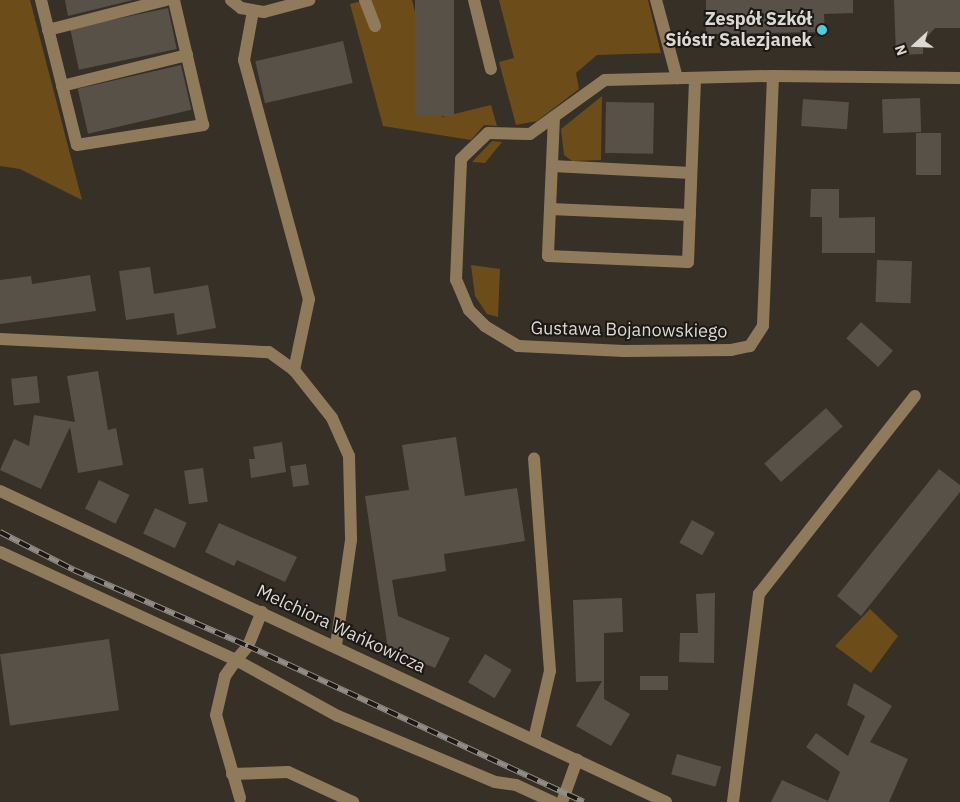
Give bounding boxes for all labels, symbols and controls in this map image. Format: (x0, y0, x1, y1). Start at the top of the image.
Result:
place label: Zespół Szkół Sióstr Salezjanek (665, 9, 812, 52)
north arrow (890, 20, 940, 70)
marker: Zespół Szkół Sióstr Salezjanek (816, 24, 828, 36)
text: N (891, 42, 911, 58)
street label: Gustawa Bojanowskiego (530, 317, 728, 343)
street label: Melchiora Wańkowicza (253, 580, 429, 678)

